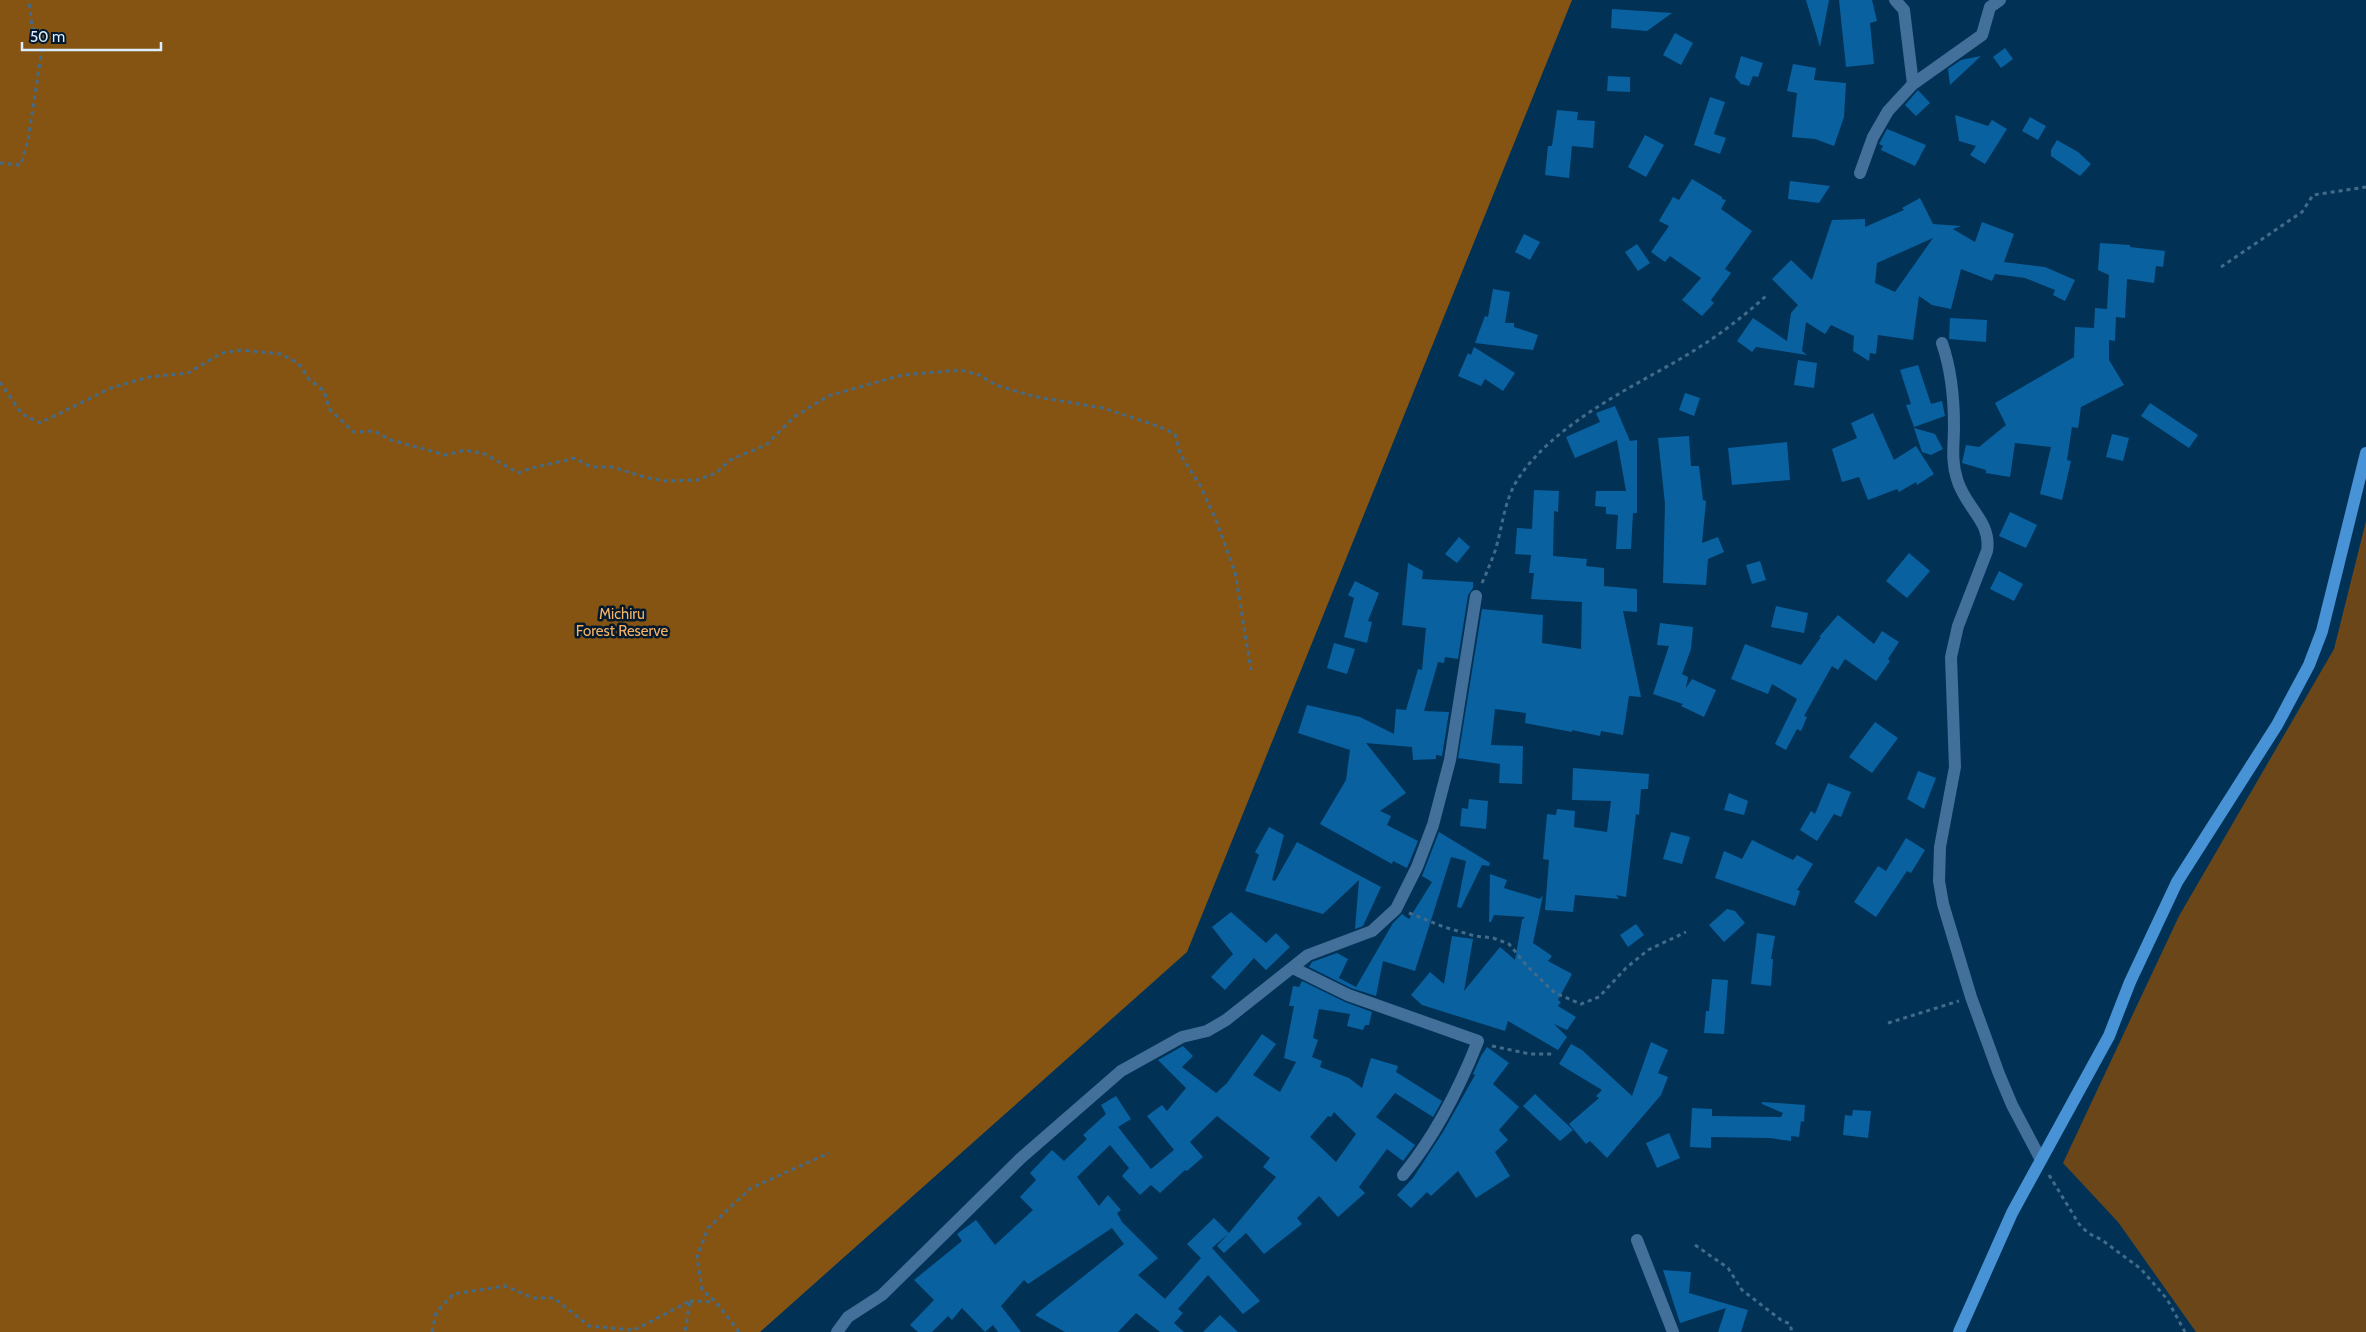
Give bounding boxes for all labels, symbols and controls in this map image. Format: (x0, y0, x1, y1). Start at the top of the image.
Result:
scale bar (22, 20, 161, 52)
text: 50 m (30, 28, 65, 46)
park label: Michiru Forest Reserve (576, 605, 668, 640)

